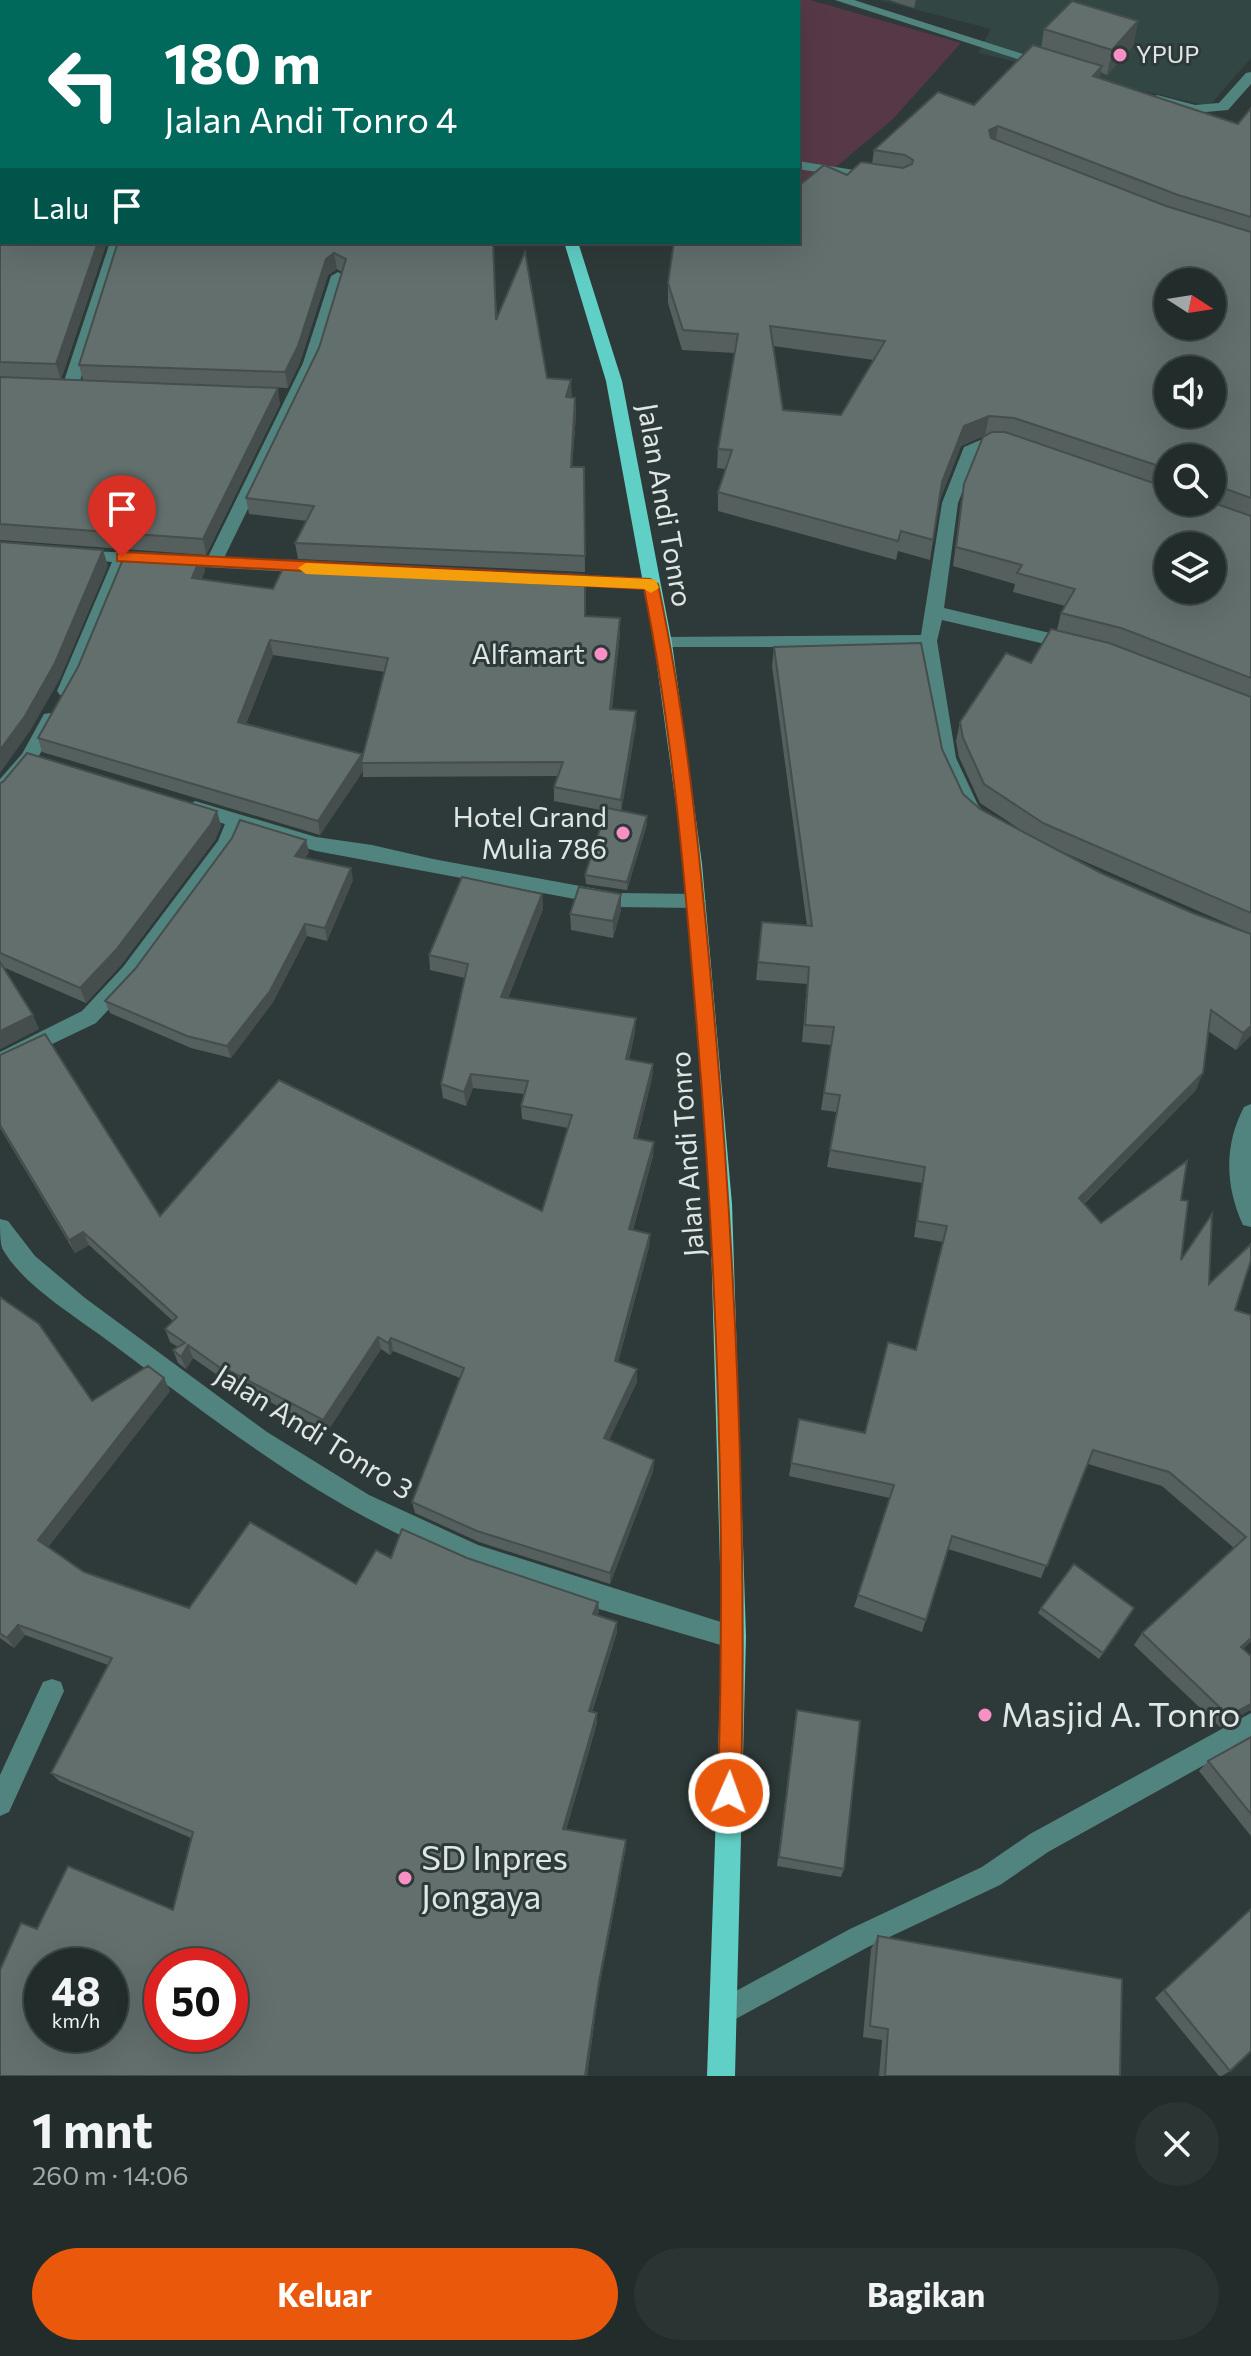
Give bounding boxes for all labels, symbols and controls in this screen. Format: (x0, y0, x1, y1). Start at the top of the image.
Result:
text: 180 m (164, 27, 321, 96)
icon: left (32, 32, 136, 136)
place label: YPUP (1136, 39, 1199, 68)
marker: YPUP (1111, 46, 1129, 64)
text: Jalan Andi Tonro 4 (164, 96, 457, 140)
icon: arrive (105, 184, 149, 228)
text: Lalu (32, 188, 89, 225)
north arrow (1154, 268, 1226, 340)
map controls (1154, 268, 1226, 604)
button: sound (1154, 356, 1226, 428)
street label: Jalan Andi Tonro (631, 400, 701, 609)
button: search (1154, 444, 1226, 516)
pin (88, 475, 156, 557)
icon: arrive (100, 487, 144, 531)
button: layers (1154, 532, 1226, 604)
place label: Alfamart (471, 636, 585, 670)
marker: Alfamart (592, 645, 610, 663)
place label: Hotel Grand Mulia 786 (453, 799, 607, 865)
marker: Hotel Grand Mulia 786 (614, 824, 632, 842)
street label: Jalan Andi Tonro (662, 1050, 710, 1258)
street label: Jalan Andi Tonro 3 (209, 1356, 420, 1506)
place label: Masjid A. Tonro (1001, 1692, 1240, 1734)
marker: Masjid A. Tonro (976, 1706, 994, 1724)
position arrow (687, 1751, 771, 1835)
place label: SD Inpres Jongaya (421, 1835, 568, 1916)
marker: SD Inpres Jongaya (396, 1869, 414, 1887)
speed limit sign: 50 (144, 1948, 248, 2052)
text: 48 (51, 1965, 101, 2014)
text: km/h (52, 2008, 100, 2032)
text: 1 mnt (32, 2099, 153, 2158)
button: close (1135, 2102, 1219, 2186)
text: 260 m · 14:06 (32, 2159, 188, 2190)
button: Keluar (32, 2248, 618, 2340)
button: Bagikan (634, 2248, 1219, 2340)

